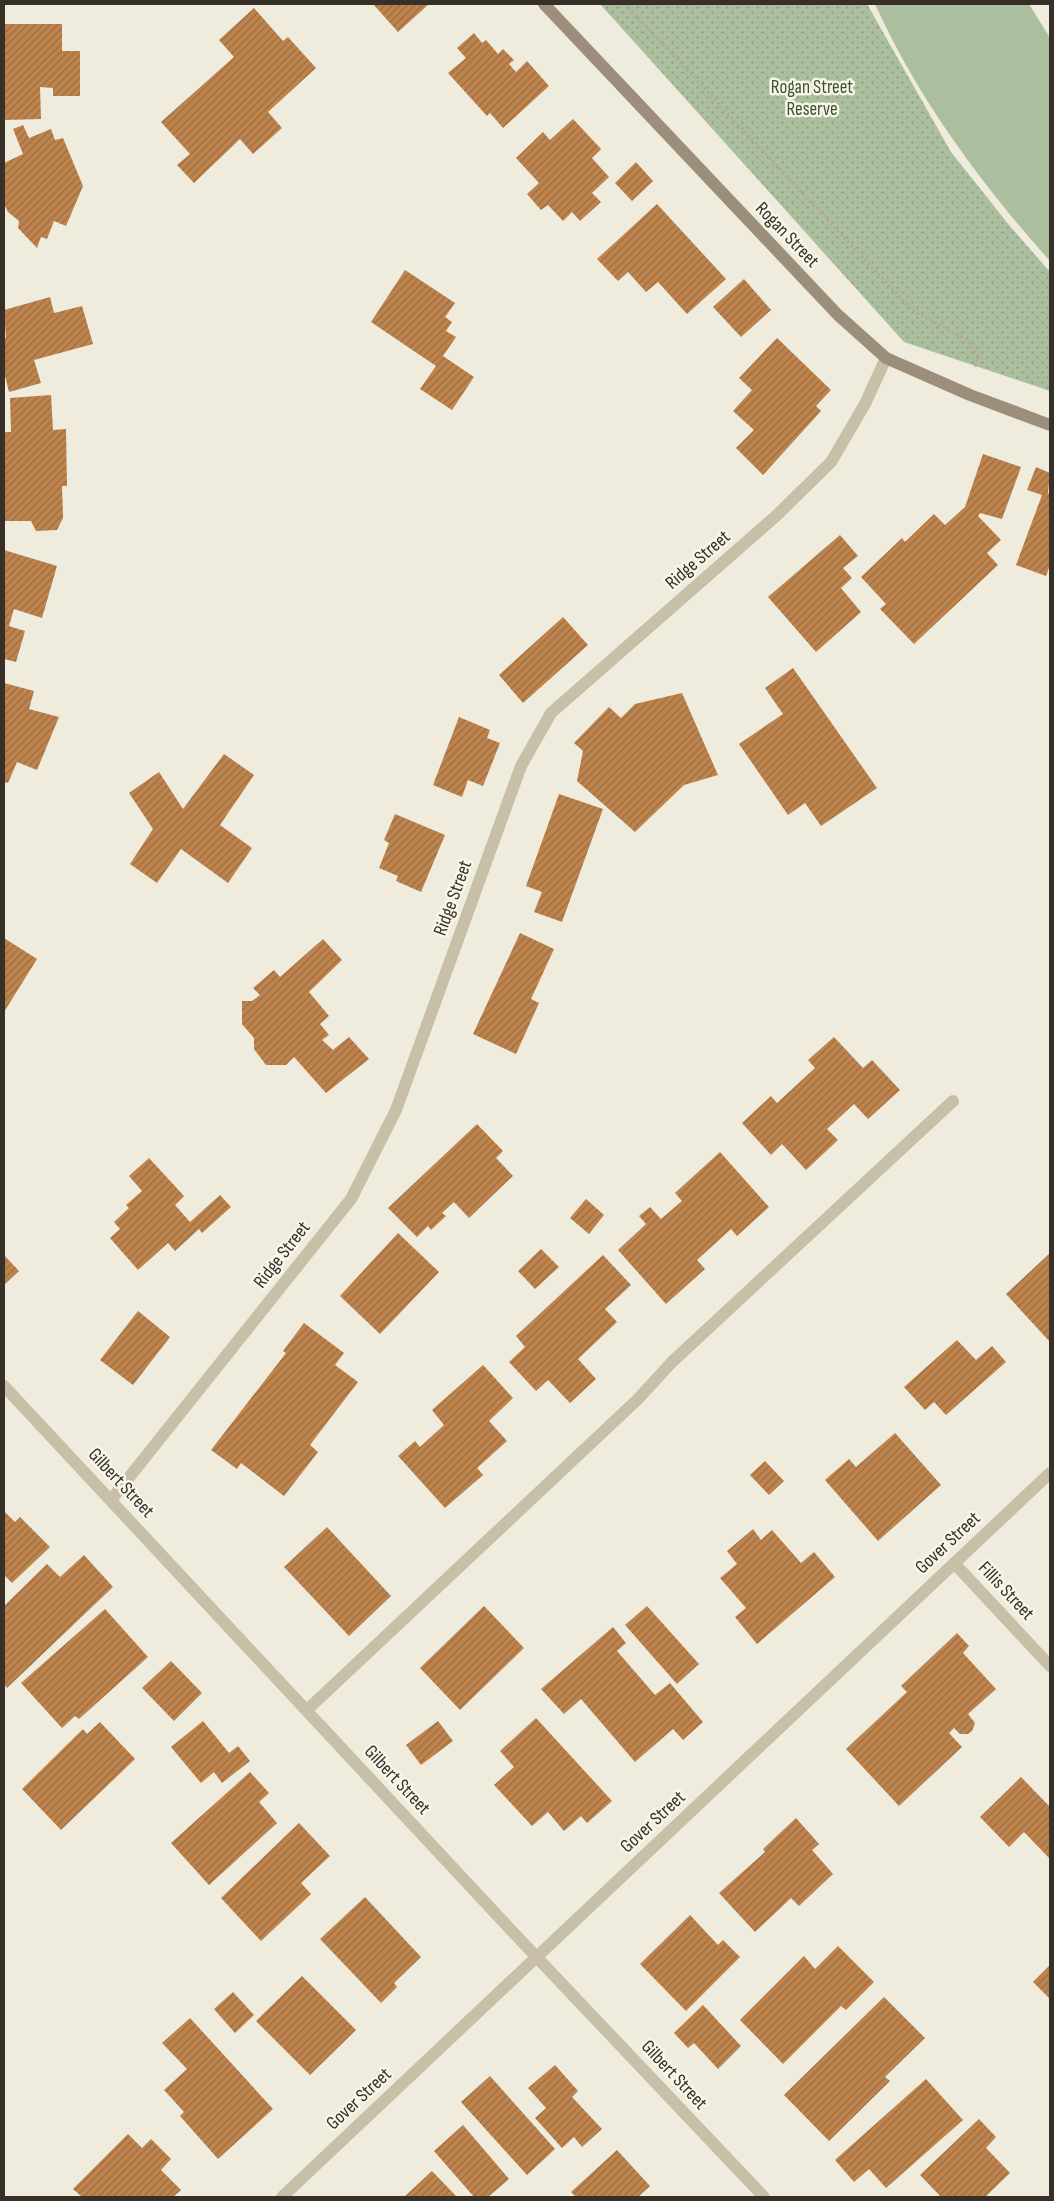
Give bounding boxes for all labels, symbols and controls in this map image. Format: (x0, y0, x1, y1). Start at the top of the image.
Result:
park label: Rogan Street Reserve (771, 76, 853, 121)
street label: Rogan Street (750, 197, 824, 273)
street label: Ridge Street (661, 525, 735, 594)
street label: Ridge Street (429, 857, 477, 939)
street label: Ridge Street (249, 1217, 315, 1293)
street label: Gilbert Street (83, 1443, 159, 1523)
street label: Gover Street (911, 1507, 985, 1579)
street label: Fillis Street (973, 1557, 1039, 1625)
street label: Gilbert Street (359, 1740, 435, 1820)
street label: Gover Street (616, 1786, 690, 1858)
street label: Gilbert Street (636, 2035, 712, 2115)
street label: Gover Street (322, 2063, 396, 2135)

